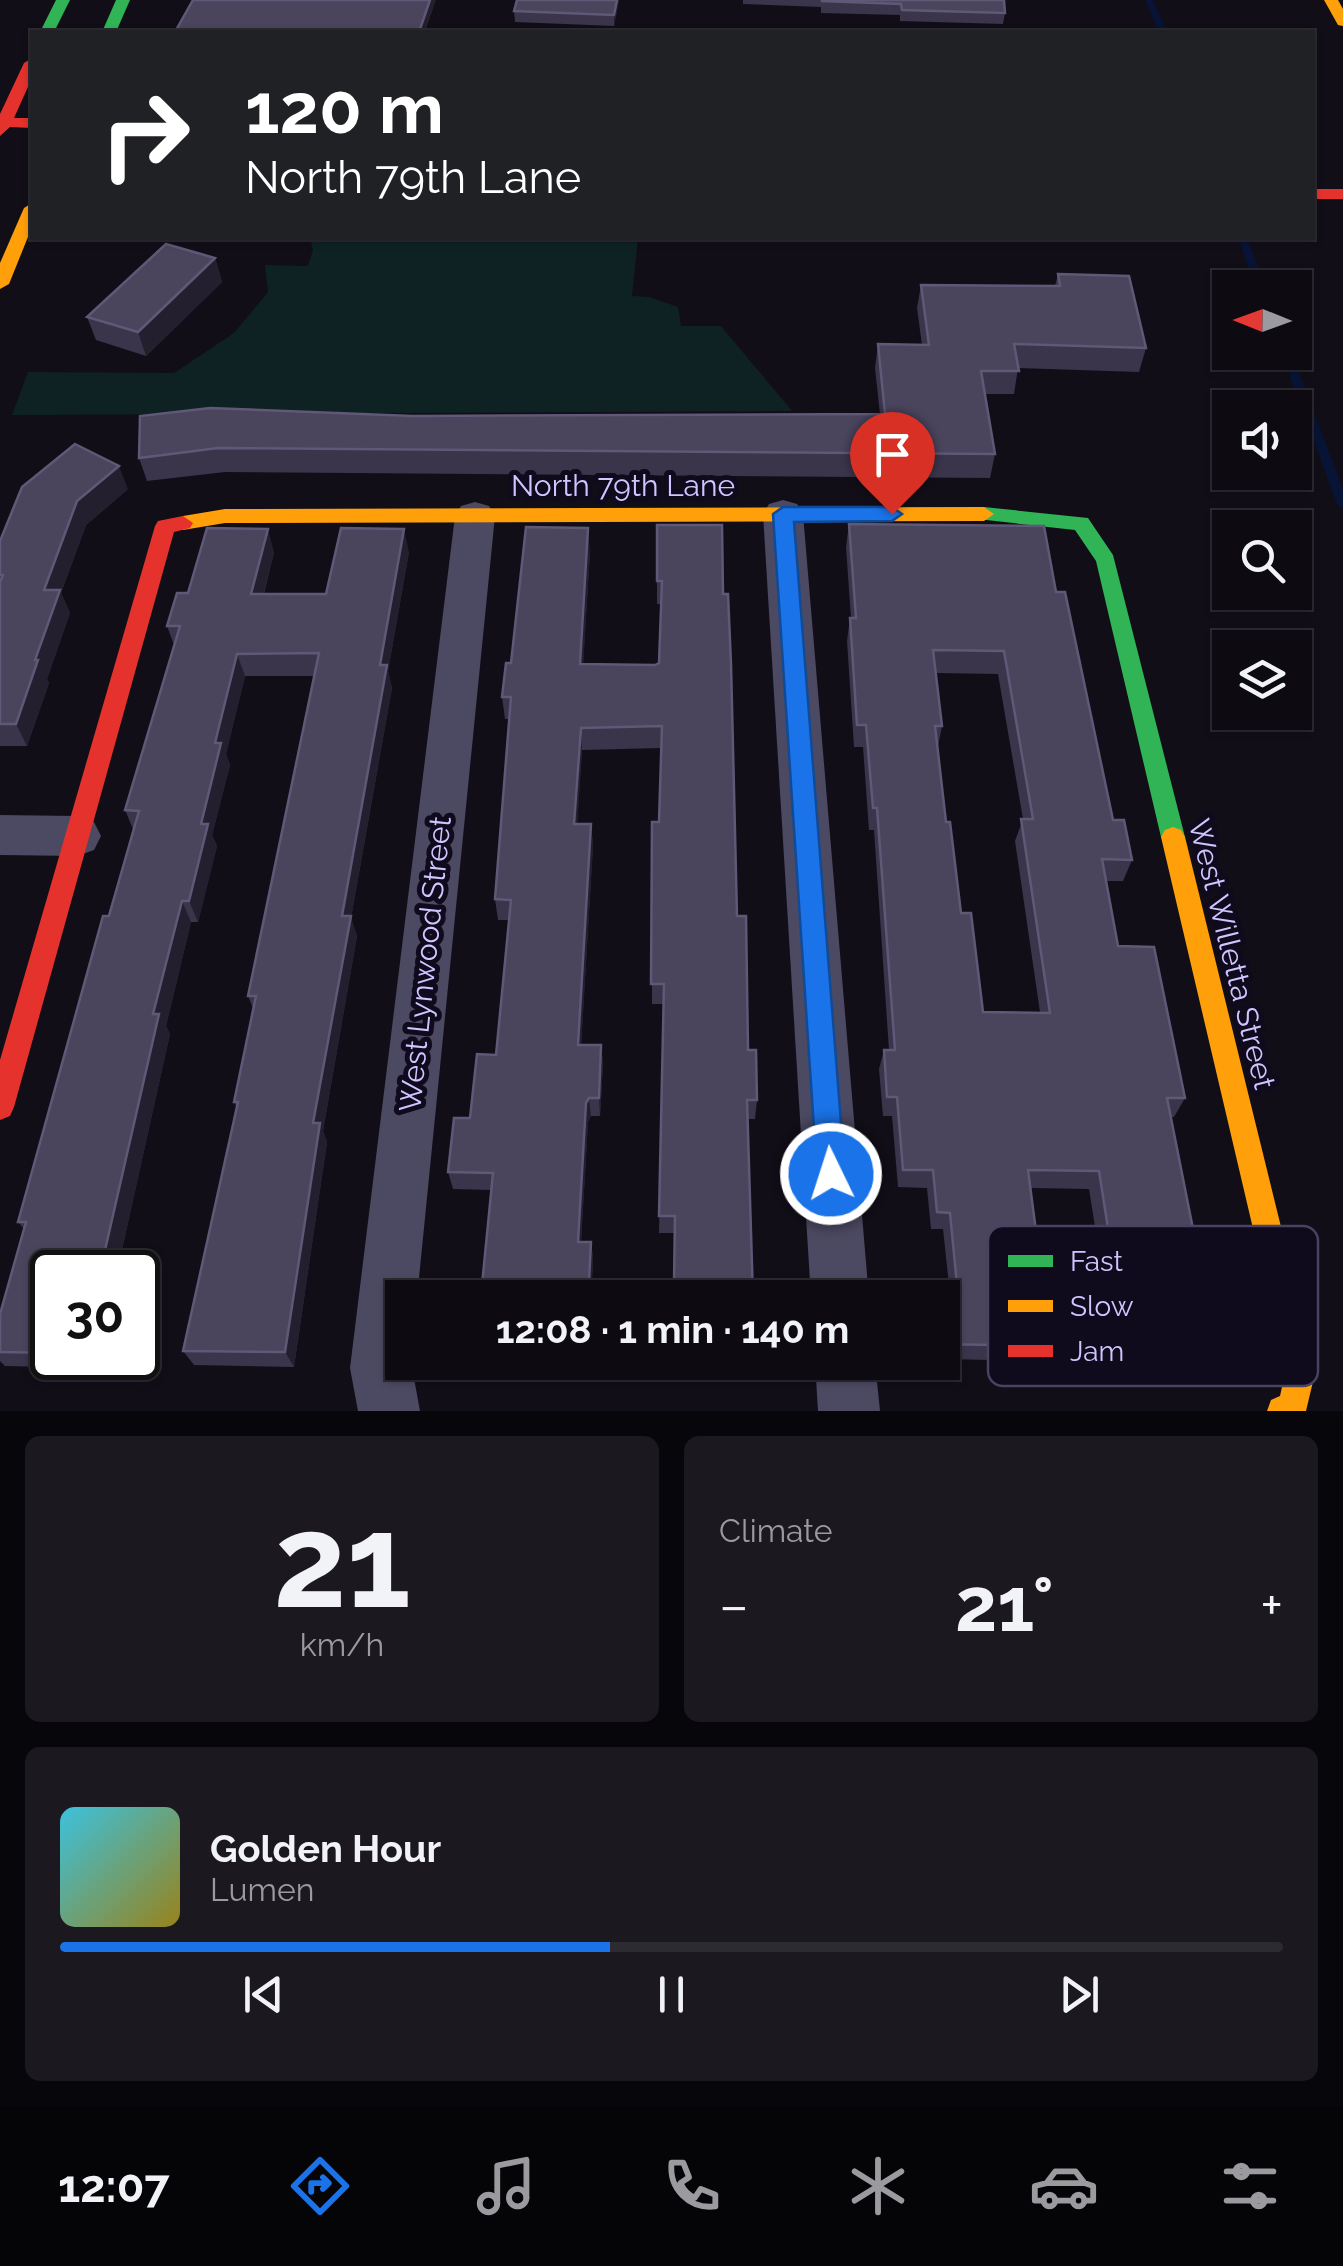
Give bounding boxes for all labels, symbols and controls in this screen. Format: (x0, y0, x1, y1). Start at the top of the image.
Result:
text: 120 m (245, 67, 444, 149)
icon: right (80, 70, 210, 200)
text: North 79th Lane (245, 151, 581, 204)
north arrow (1212, 270, 1312, 370)
map controls (1212, 270, 1312, 730)
button: sound (1212, 390, 1312, 490)
pin (850, 412, 935, 515)
icon: arrive (865, 427, 920, 482)
street label: North 79th Lane (511, 468, 735, 503)
button: search (1212, 510, 1312, 610)
button: layers (1212, 630, 1312, 730)
street label: West Lynwood Street (392, 815, 458, 1113)
street label: West Willetta Street (1181, 815, 1283, 1093)
position arrow (779, 1122, 883, 1226)
legend (988, 1226, 1318, 1386)
text: Fast (1070, 1245, 1123, 1278)
speed limit sign: 30 (30, 1250, 160, 1380)
text: Slow (1070, 1290, 1134, 1323)
text: 12:08 · 1 min · 140 m (496, 1307, 849, 1352)
text: Jam (1070, 1335, 1124, 1368)
text: 21 (273, 1485, 411, 1637)
text: Climate (719, 1512, 833, 1549)
text: 21° (955, 1560, 1054, 1649)
text: − (719, 1573, 749, 1638)
text: + (1260, 1573, 1283, 1638)
text: km/h (300, 1626, 384, 1663)
text: Golden Hour (210, 1826, 441, 1871)
text: Lumen (210, 1871, 314, 1908)
icon: previous (236, 1967, 291, 2022)
icon: pause (644, 1967, 699, 2022)
icon: next (1052, 1967, 1107, 2022)
icon: directions (285, 2151, 355, 2221)
icon: music (471, 2151, 541, 2221)
icon: phone (657, 2151, 727, 2221)
icon: climate (843, 2151, 913, 2221)
icon: car (1029, 2151, 1099, 2221)
icon: filters (1215, 2151, 1285, 2221)
text: 12:07 (58, 2160, 170, 2213)

